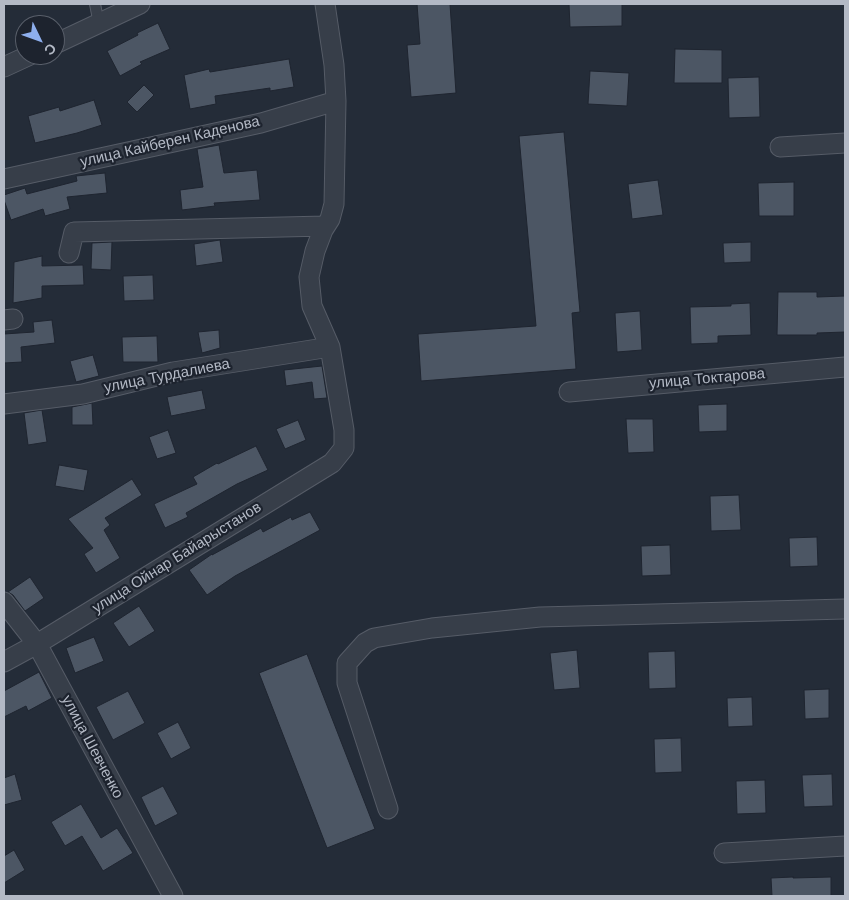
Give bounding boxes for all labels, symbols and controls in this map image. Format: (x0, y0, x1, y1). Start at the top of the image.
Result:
north arrow (15, 15, 65, 65)
text: С (41, 40, 60, 58)
street label: улица Кайберен Каденова (78, 113, 262, 171)
street label: улица Турдалиева (103, 355, 231, 397)
street label: улица Токтарова (648, 365, 766, 393)
street label: улица Ойнар Байарыстанов (89, 499, 265, 617)
street label: улица Шевченко (57, 692, 127, 802)

